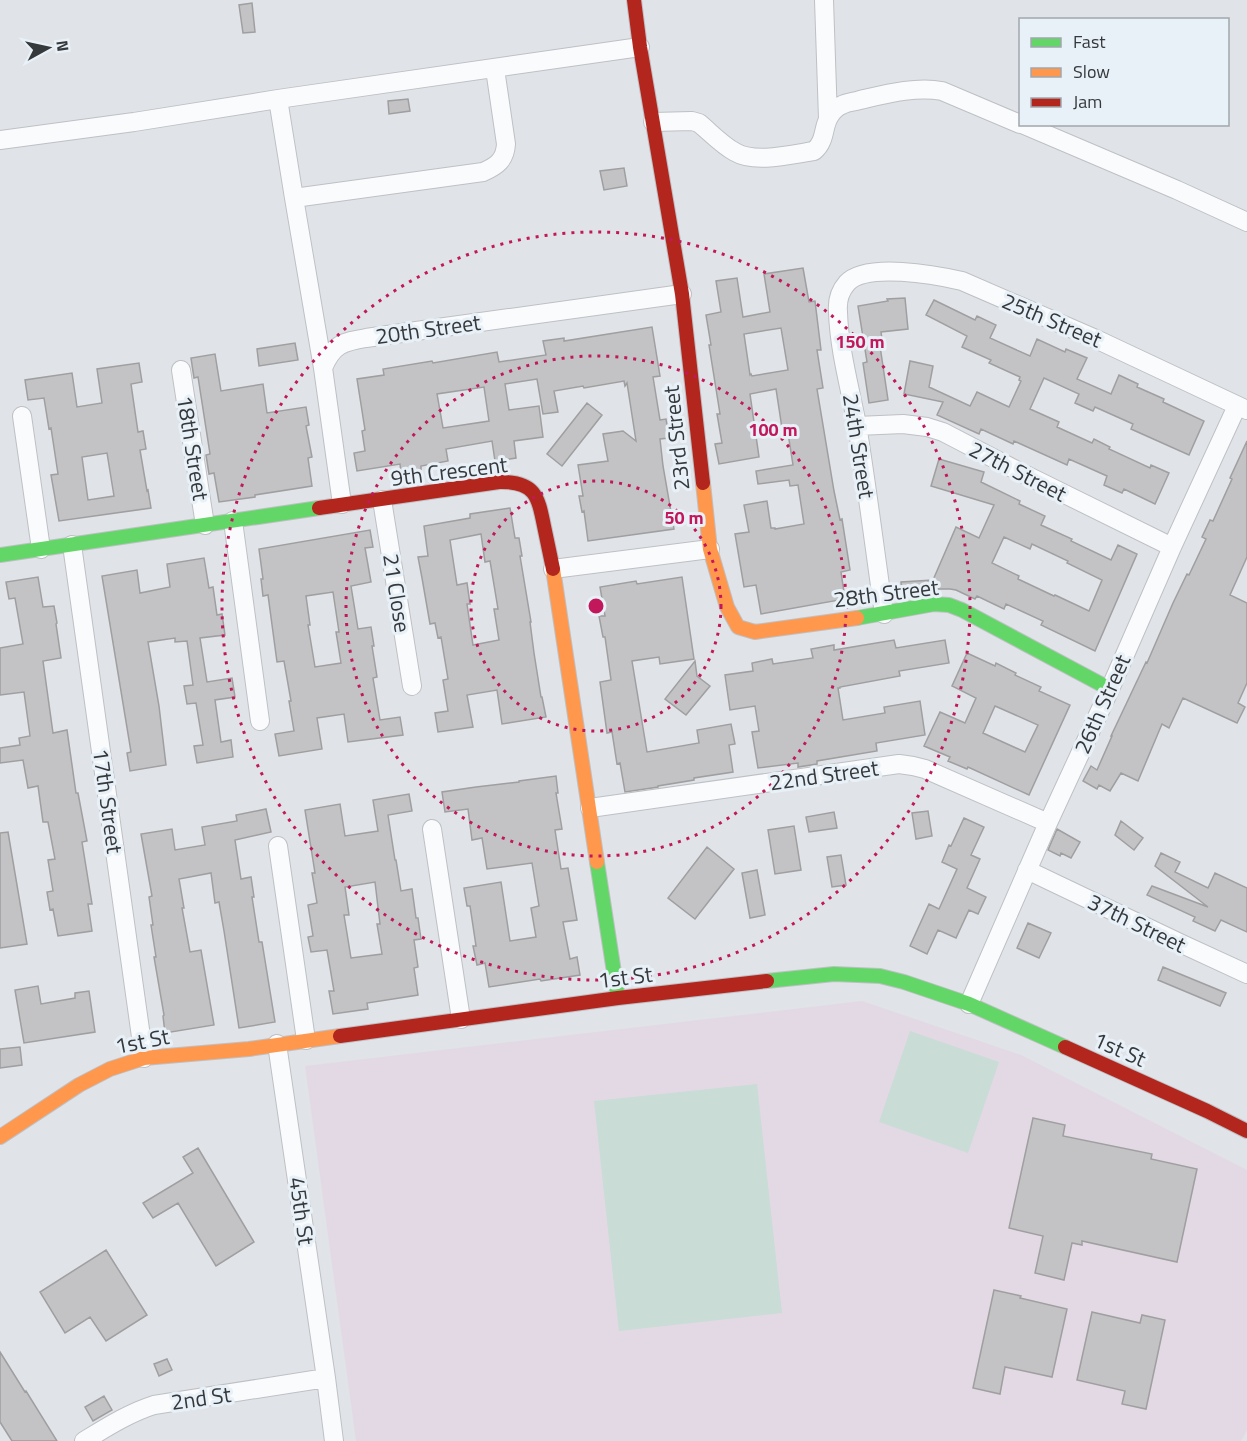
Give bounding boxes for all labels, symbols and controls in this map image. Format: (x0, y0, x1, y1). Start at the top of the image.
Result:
north arrow (18, 18, 78, 78)
legend (1019, 18, 1229, 126)
text: Fast (1073, 28, 1106, 55)
text: N (50, 39, 76, 53)
text: Slow (1073, 58, 1110, 85)
text: Jam (1073, 88, 1102, 115)
street label: 25th Street (997, 284, 1108, 356)
street label: 20th Street (373, 305, 483, 353)
text: 150 m (835, 328, 885, 355)
street label: 23rd Street (654, 384, 698, 492)
street label: 24th Street (834, 391, 884, 501)
street label: 18th Street (168, 393, 218, 503)
text: 100 m (748, 416, 798, 443)
street label: 27th Street (963, 432, 1073, 510)
street label: 9th Crescent (389, 447, 510, 495)
text: 50 m (664, 504, 704, 531)
street label: 21 Close (374, 551, 420, 635)
street label: 28th Street (831, 570, 941, 616)
centre of rings (586, 596, 606, 616)
street label: 26th Street (1065, 649, 1139, 759)
street label: 17th Street (84, 746, 132, 856)
street label: 22nd Street (767, 750, 881, 799)
street label: 37th Street (1082, 885, 1192, 962)
street label: 1st St (596, 957, 654, 997)
street label: 1st St (112, 1019, 172, 1063)
street label: 1st St (1088, 1022, 1152, 1076)
street label: 45th St (280, 1175, 324, 1248)
street label: 2nd St (169, 1377, 233, 1419)

